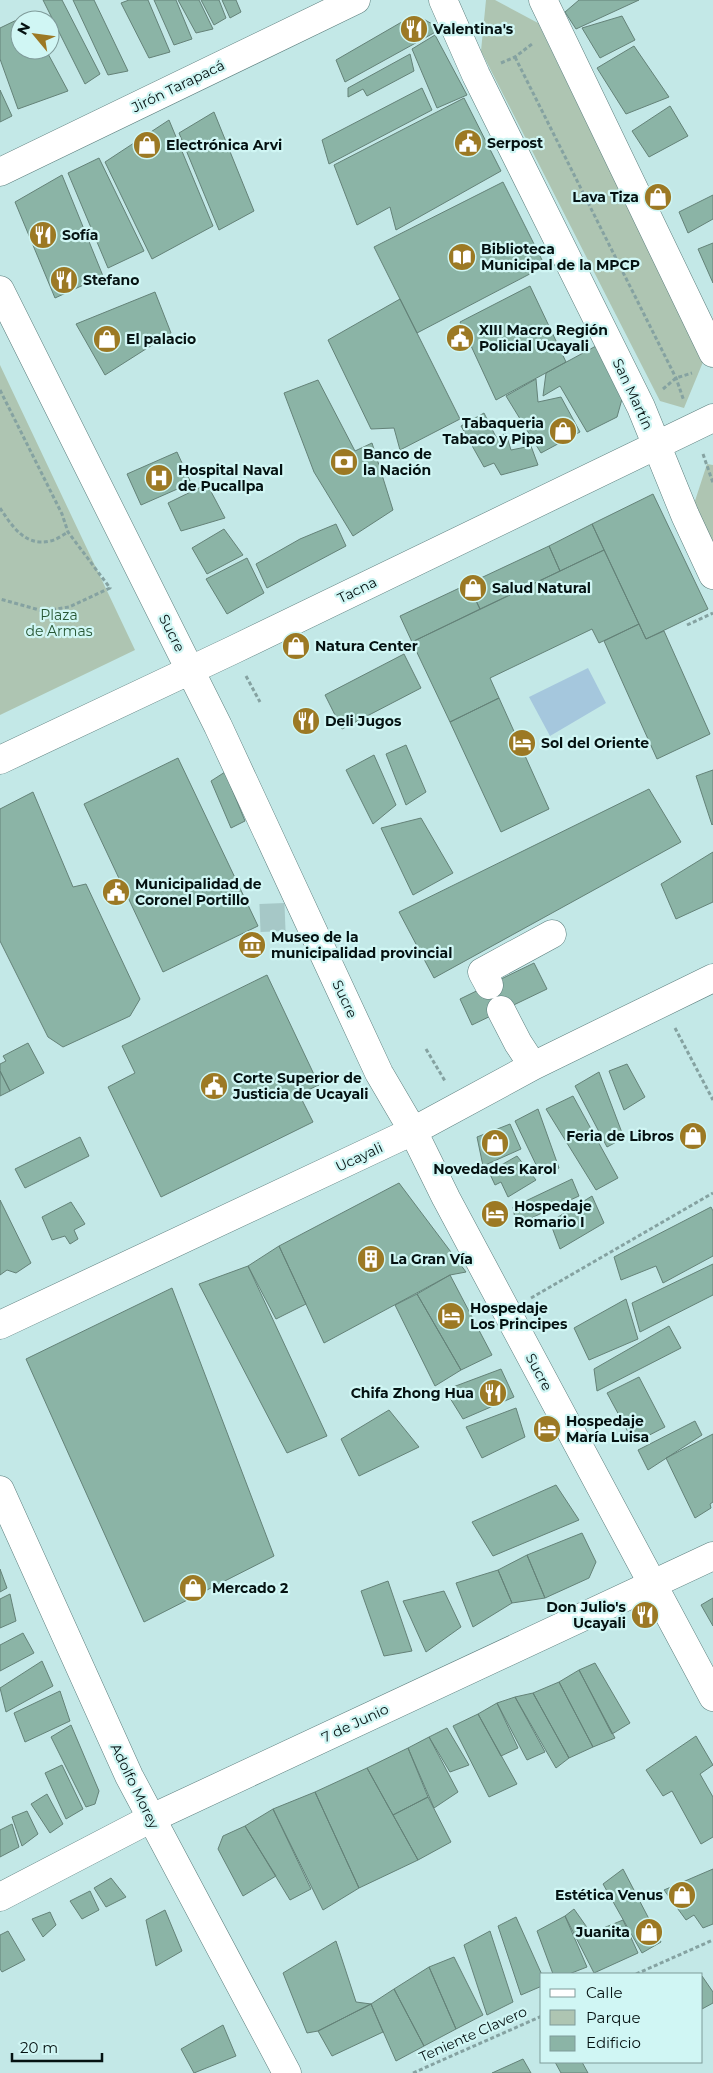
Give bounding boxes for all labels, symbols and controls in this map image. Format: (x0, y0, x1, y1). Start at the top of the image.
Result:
north arrow (10, 10, 60, 60)
restaurant icon: Valentina's (399, 14, 429, 44)
text: N (13, 19, 34, 38)
place label: Valentina's (432, 20, 514, 38)
street label: Jirón Tarapacá (128, 56, 227, 117)
public building icon: Serpost (453, 128, 483, 158)
shop icon: Electrónica Arvi (132, 130, 162, 160)
place label: Serpost (487, 134, 543, 152)
place label: Electrónica Arvi (166, 136, 282, 154)
shop icon: Lava Tiza (643, 182, 673, 212)
place label: Lava Tiza (572, 188, 639, 206)
restaurant icon: Sofía (28, 220, 58, 250)
place label: Sofía (62, 226, 98, 244)
place label: Biblioteca Municipal de la MPCP (481, 240, 640, 274)
library icon: Biblioteca Municipal de la MPCP (447, 242, 477, 272)
restaurant icon: Stefano (49, 265, 79, 295)
place label: Stefano (83, 271, 139, 289)
place label: XIII Macro Región Policial Ucayali (479, 321, 608, 355)
public building icon: XIII Macro Región Policial Ucayali (445, 323, 475, 353)
shop icon: El palacio (92, 324, 122, 354)
place label: El palacio (126, 330, 196, 348)
street label: San Martín (609, 356, 657, 432)
place label: Tabaqueria Tabaco y Pipa (443, 414, 544, 448)
shop icon: Tabaqueria Tabaco y Pipa (548, 416, 578, 446)
place label: Banco de la Nación (363, 445, 432, 479)
bank icon: Banco de la Nación (329, 447, 359, 477)
place label: Hospital Naval de Pucallpa (178, 461, 283, 495)
hospital icon: Hospital Naval de Pucallpa (144, 463, 174, 493)
street label: Tacna (334, 573, 380, 607)
shop icon: Salud Natural (458, 573, 488, 603)
place label: Salud Natural (492, 579, 591, 597)
park label: Plaza de Armas (25, 606, 93, 640)
street label: Sucre (155, 611, 189, 655)
shop icon: Natura Center (281, 631, 311, 661)
place label: Natura Center (315, 637, 418, 655)
restaurant icon: Deli Jugos (291, 706, 321, 736)
place label: Deli Jugos (325, 712, 402, 730)
hotel icon: Sol del Oriente (507, 728, 537, 758)
place label: Sol del Oriente (541, 734, 649, 752)
place label: Municipalidad de Coronel Portillo (135, 875, 262, 909)
public building icon: Municipalidad de Coronel Portillo (101, 877, 131, 907)
place label: Museo de la municipalidad provincial (271, 928, 452, 962)
museum icon: Museo de la municipalidad provincial (237, 930, 267, 960)
street label: Sucre (328, 977, 362, 1021)
place label: Corte Superior de Justicia de Ucayali (232, 1069, 368, 1103)
public building icon: Corte Superior de Justicia de Ucayali (199, 1071, 229, 1101)
shop icon: Feria de Libros (678, 1121, 708, 1151)
place label: Feria de Libros (566, 1127, 675, 1145)
shop icon: Novedades Karol (480, 1128, 510, 1158)
street label: Ucayali (333, 1138, 385, 1176)
place label: Novedades Karol (433, 1160, 557, 1178)
place label: Hospedaje Romario I (514, 1197, 592, 1231)
hotel icon: Hospedaje Romario I (480, 1199, 510, 1229)
building icon: La Gran Vía (356, 1244, 386, 1274)
place label: La Gran Vía (390, 1250, 473, 1268)
place label: Hospedaje Los Principes (470, 1299, 568, 1333)
hotel icon: Hospedaje Los Principes (436, 1301, 466, 1331)
street label: Sucre (522, 1350, 556, 1394)
restaurant icon: Chifa Zhong Hua (478, 1378, 508, 1408)
place label: Chifa Zhong Hua (351, 1384, 474, 1402)
place label: Hospedaje María Luisa (566, 1412, 649, 1446)
hotel icon: Hospedaje María Luisa (532, 1414, 562, 1444)
shop icon: Mercado 2 (178, 1573, 208, 1603)
place label: Mercado 2 (212, 1579, 288, 1597)
place label: Don Julio's Ucayali (546, 1598, 627, 1632)
restaurant icon: Don Julio's Ucayali (630, 1600, 660, 1630)
street label: 7 de Junio (319, 1700, 392, 1746)
street label: Adolfo Morey (107, 1740, 164, 1832)
shop icon: Estética Venus (667, 1880, 697, 1910)
place label: Estética Venus (555, 1886, 664, 1904)
shop icon: Juanita (634, 1917, 664, 1947)
place label: Juanita (575, 1923, 630, 1941)
legend (540, 1973, 703, 2063)
text: Calle (586, 1983, 623, 2002)
street label: Teniente Clavero (416, 2002, 530, 2066)
text: Parque (586, 2008, 641, 2027)
scale bar (12, 2030, 102, 2062)
text: Edificio (586, 2033, 641, 2052)
text: 20 m (20, 2038, 58, 2057)

